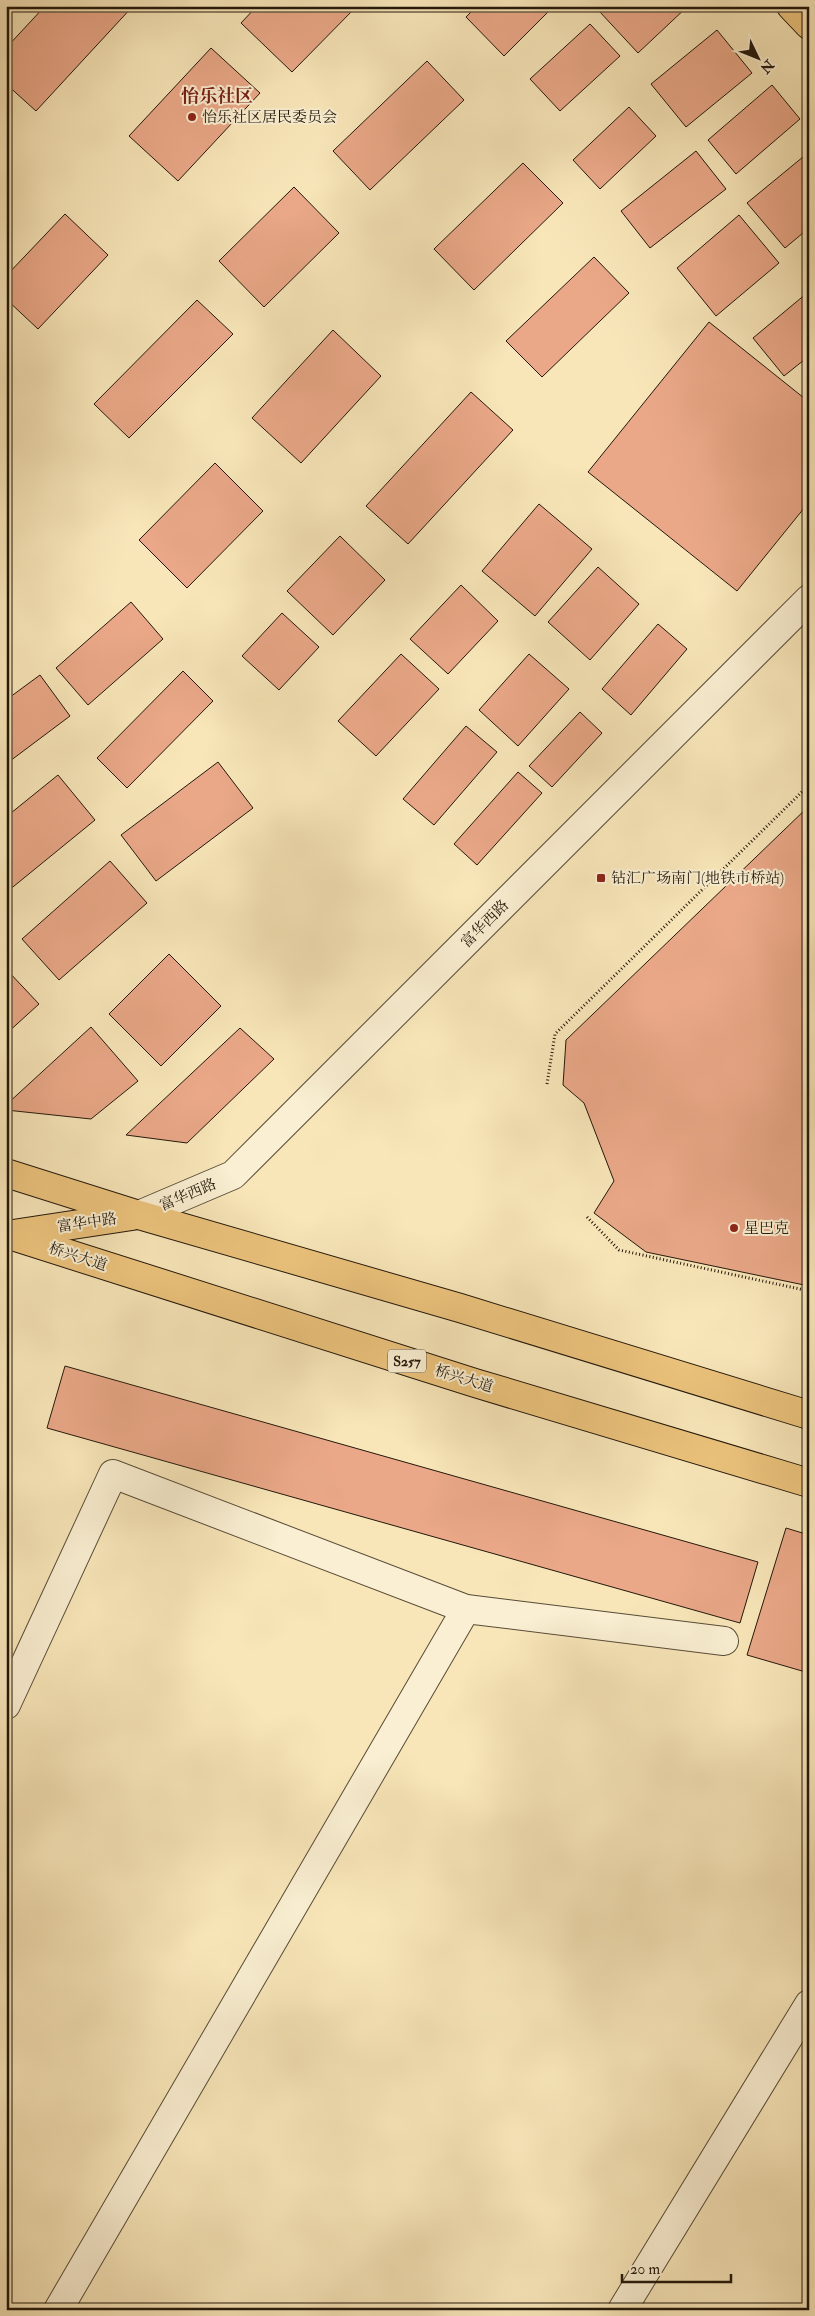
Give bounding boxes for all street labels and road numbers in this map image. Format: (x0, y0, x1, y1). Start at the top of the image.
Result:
street label: 富华西路 (457, 896, 513, 952)
street label: 富华西路 (157, 1175, 219, 1215)
street label: 富华中路 (56, 1209, 118, 1237)
street label: 桥兴大道 (47, 1239, 109, 1275)
road number: S257 (388, 1350, 426, 1372)
street label: 桥兴大道 (433, 1361, 495, 1397)

